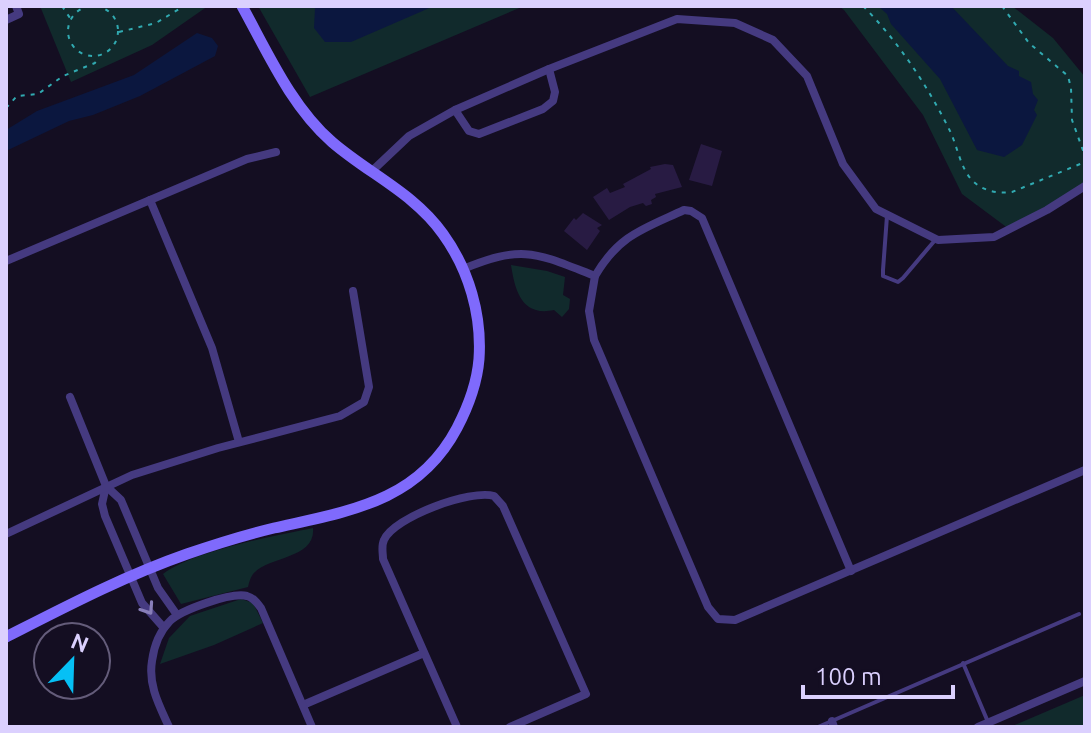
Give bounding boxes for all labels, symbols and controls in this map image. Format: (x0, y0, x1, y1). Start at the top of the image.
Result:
one-way arrow (138, 601, 153, 615)
north arrow (32, 621, 112, 701)
text: N (68, 627, 92, 657)
scale bar (803, 649, 953, 699)
text: 100 m (815, 663, 882, 690)

